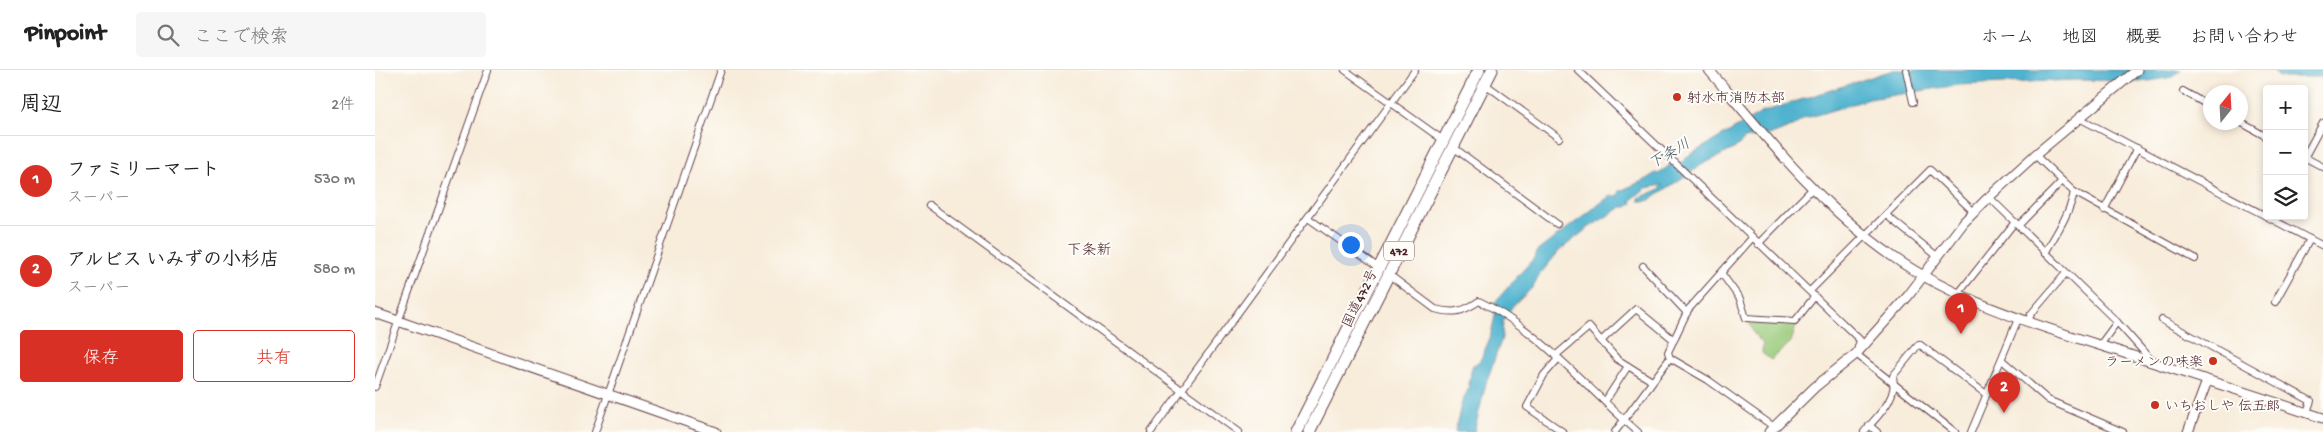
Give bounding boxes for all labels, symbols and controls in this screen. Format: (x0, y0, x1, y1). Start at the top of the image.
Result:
search box (136, 12, 486, 57)
text: Pinpoint (25, 20, 106, 49)
icon: search (154, 21, 182, 49)
text: ここで検索 (194, 27, 289, 50)
text: ホーム (1981, 28, 2034, 49)
text: 地図 (2062, 28, 2098, 49)
text: 概要 (2126, 28, 2162, 49)
text: お問い合わせ (2190, 28, 2298, 49)
north arrow (2203, 85, 2248, 130)
map controls (2263, 85, 2308, 220)
button: + (2263, 85, 2308, 130)
marker: 射水市消防本部 (1671, 91, 1683, 103)
place label: 射水市消防本部 (1687, 91, 1785, 108)
text: 周辺 (20, 94, 62, 119)
text: 2件 (331, 97, 355, 116)
button: − (2263, 130, 2308, 175)
water label: 下条川 (1646, 135, 1694, 174)
text: ファミリーマート (67, 160, 220, 183)
text: 1 (33, 171, 39, 190)
text: 530 m (314, 171, 355, 190)
button: layers (2263, 175, 2308, 220)
text: スーパー (67, 190, 130, 209)
your location (1338, 232, 1364, 258)
district label: 下条新 (1066, 242, 1112, 260)
road number: 472 (1384, 242, 1414, 260)
text: アルビス いみずの小杉店 (67, 250, 279, 273)
text: 2 (32, 261, 40, 280)
text: 580 m (314, 261, 355, 280)
street label: 国道472号 (1340, 267, 1383, 331)
text: スーパー (67, 280, 130, 299)
pin: 1 (1945, 293, 1977, 334)
button: 保存 (20, 330, 183, 382)
button: 共有 (193, 330, 355, 382)
place label: ラーメンの味楽 (2105, 355, 2203, 372)
marker: ラーメンの味楽 (2207, 355, 2219, 367)
pin: 2 (1988, 372, 2020, 413)
marker: いちおしや 伝五郎 (2149, 399, 2161, 411)
place label: いちおしや 伝五郎 (2165, 399, 2280, 416)

